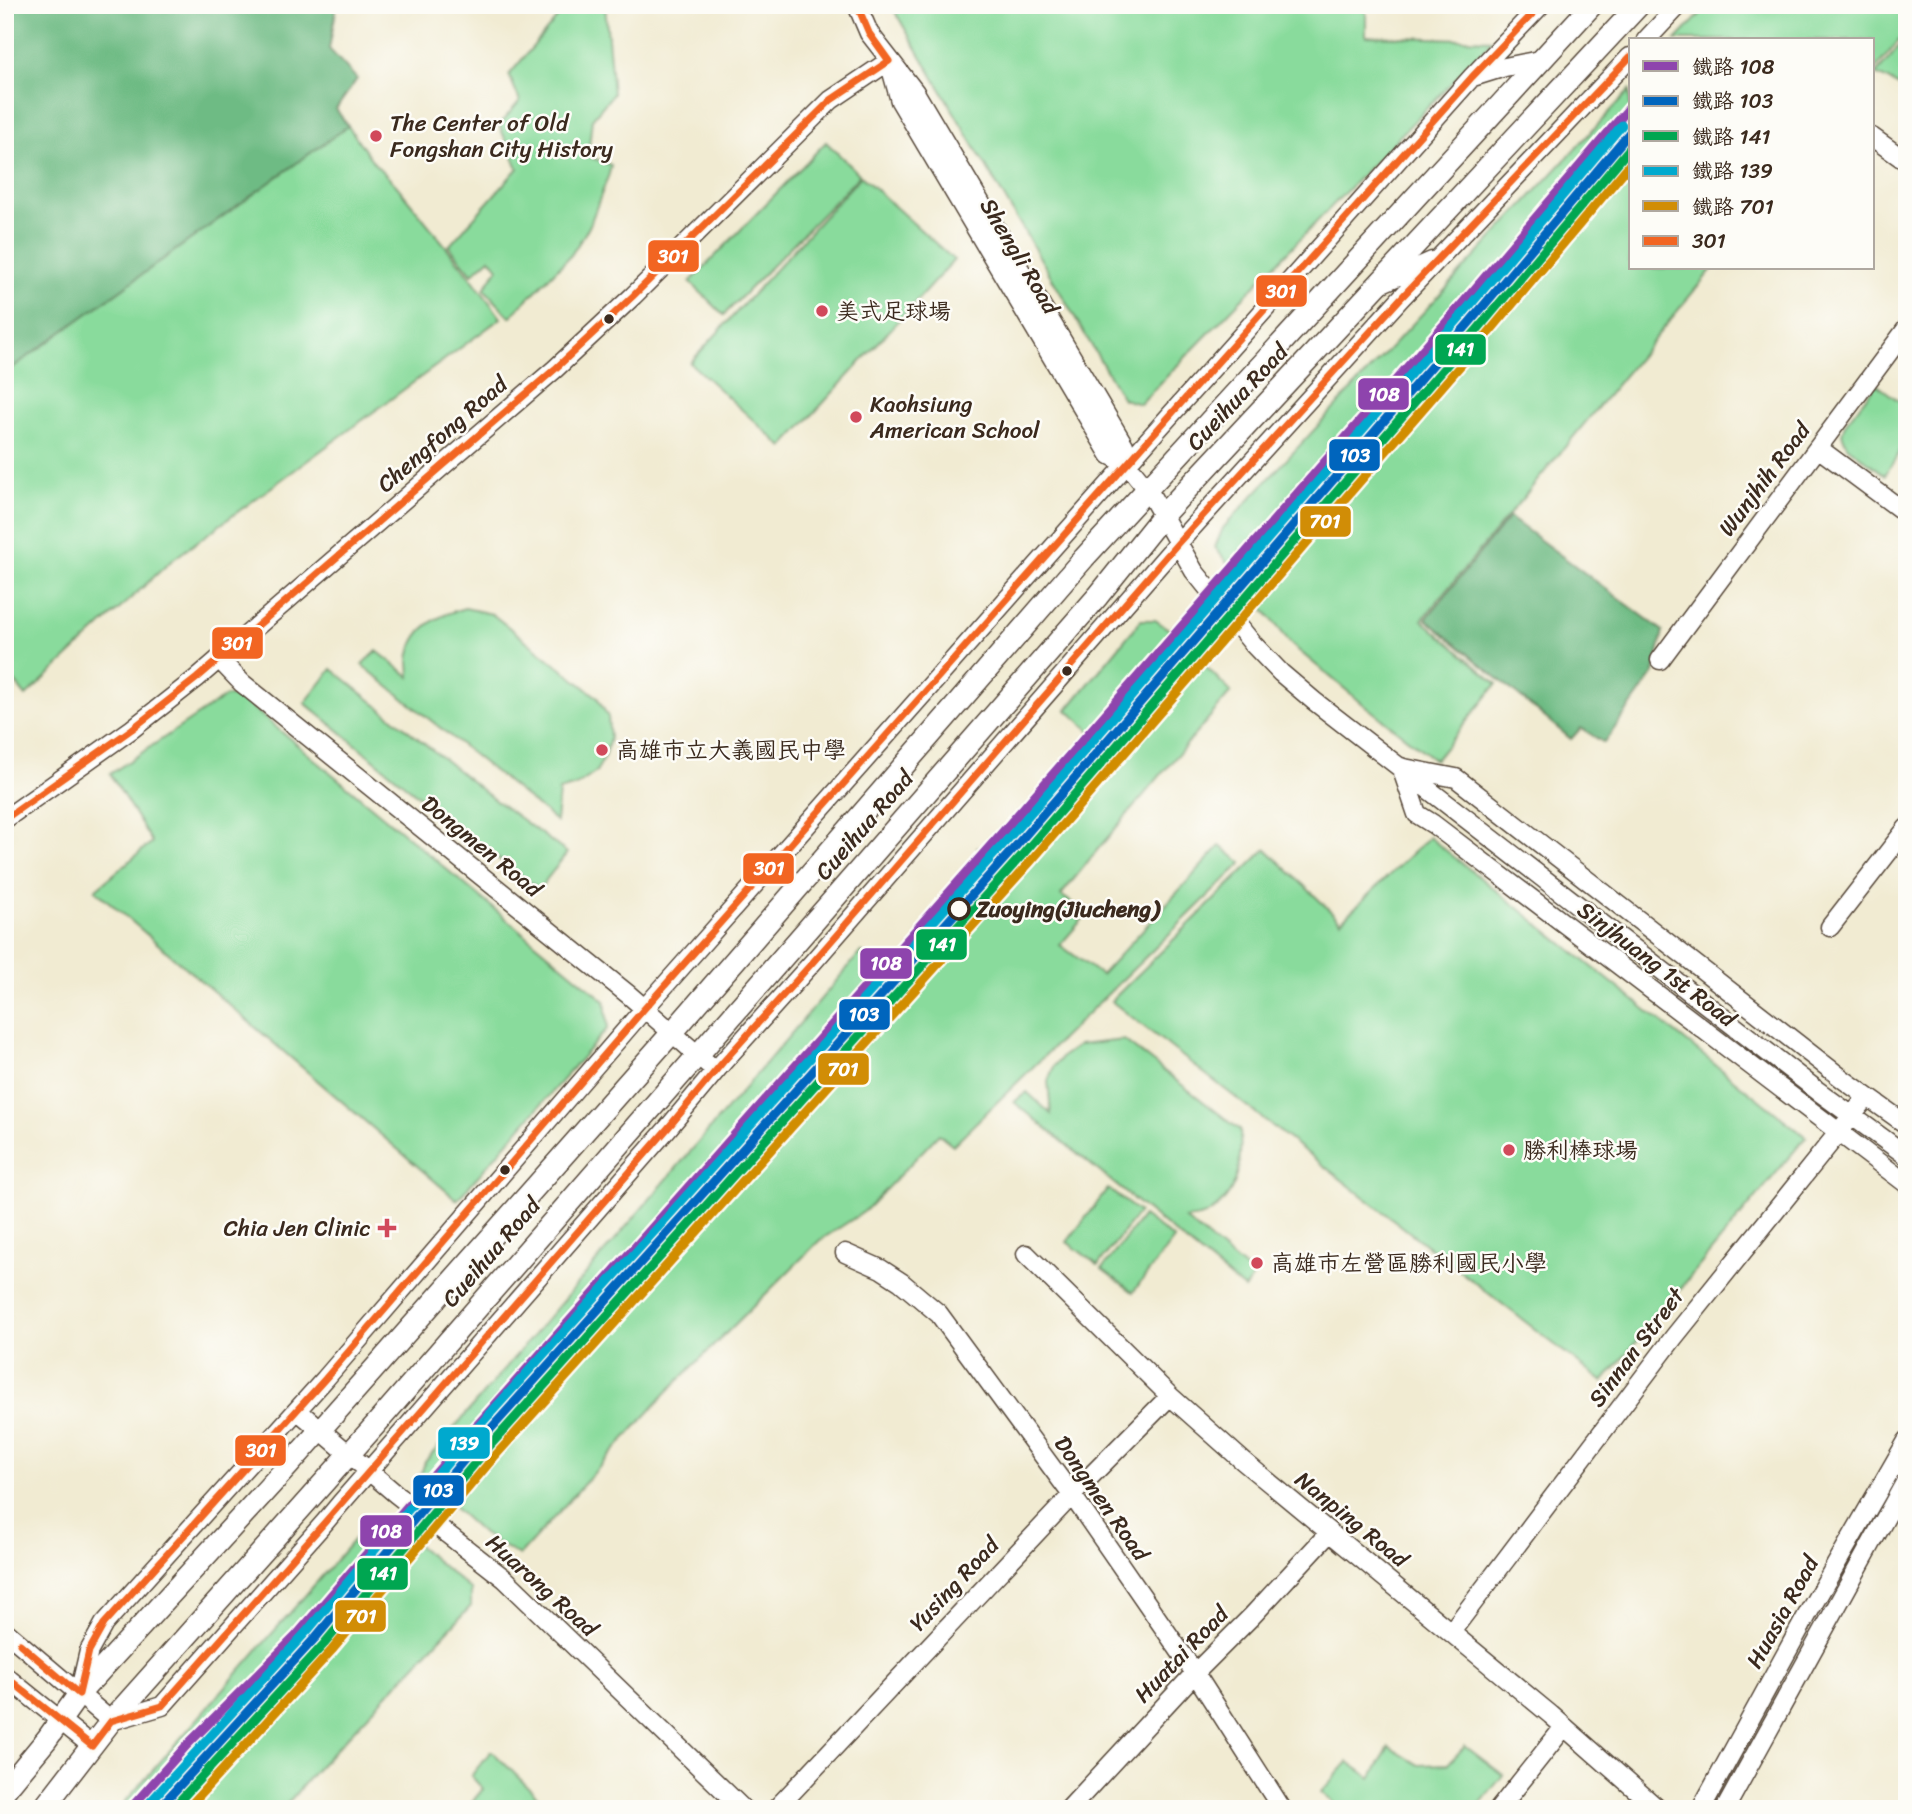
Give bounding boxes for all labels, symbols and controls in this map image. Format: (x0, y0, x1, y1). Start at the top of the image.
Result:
legend (1629, 38, 1874, 270)
text: 鐵路 108 (1692, 48, 1775, 86)
text: 鐵路 103 (1692, 82, 1774, 120)
place label: The Center of Old Fongshan City History (390, 103, 613, 170)
text: 鐵路 141 (1692, 118, 1771, 156)
marker: The Center of Old Fongshan City History (368, 128, 384, 144)
text: 鐵路 139 (1692, 152, 1773, 190)
text: 鐵路 701 (1692, 188, 1774, 226)
street label: Shengli Road (968, 190, 1072, 324)
text: 301 (1692, 222, 1726, 260)
line badge: 301 (647, 239, 700, 273)
text: 301 (657, 240, 688, 273)
line badge: 301 (1255, 274, 1308, 308)
text: 301 (1265, 275, 1296, 308)
place label: 美式足球場 (836, 291, 951, 332)
marker: 美式足球場 (814, 303, 830, 319)
unlabelled marker (602, 312, 616, 326)
street label: Cueihua Road (1176, 332, 1300, 461)
line badge: 141 (1434, 333, 1487, 366)
text: 141 (1446, 333, 1474, 366)
street label: Chengfong Road (367, 364, 519, 503)
line badge: 108 (1357, 377, 1410, 411)
text: 108 (1368, 378, 1400, 411)
place label: Kaohsiung American School (869, 384, 1040, 451)
marker: Kaohsiung American School (848, 409, 864, 425)
street label: Wunjhih Road (1707, 411, 1823, 546)
line badge: 103 (1328, 438, 1381, 472)
text: 103 (1340, 439, 1371, 472)
line badge: 701 (1299, 505, 1352, 538)
text: 701 (1309, 505, 1341, 538)
line badge: 301 (211, 626, 264, 660)
text: 301 (221, 627, 252, 660)
unlabelled marker (1060, 664, 1074, 678)
place label: 高雄市立大義國民中學 (616, 730, 846, 771)
marker: 高雄市立大義國民中學 (594, 742, 610, 758)
street label: Cueihua Road (804, 759, 926, 890)
street label: Dongmen Road (412, 784, 553, 910)
line badge: 301 (742, 852, 795, 885)
text: 301 (753, 852, 784, 885)
place label: Zuoying(Jiucheng) (975, 889, 1161, 930)
street label: Sinjhuang 1st Road (1568, 890, 1747, 1039)
marker: Zuoying(Jiucheng) (948, 898, 970, 920)
line badge: 141 (915, 928, 968, 961)
text: 141 (928, 928, 956, 961)
line badge: 108 (859, 947, 913, 980)
text: 108 (870, 947, 902, 980)
line badge: 103 (838, 998, 891, 1031)
text: 103 (849, 998, 880, 1031)
line badge: 701 (817, 1052, 870, 1086)
text: 701 (827, 1053, 859, 1086)
place label: 勝利棒球場 (1523, 1130, 1638, 1171)
marker: 勝利棒球場 (1501, 1142, 1517, 1158)
unlabelled marker (498, 1163, 512, 1177)
street label: Cueihua Road (431, 1186, 553, 1317)
place label: Chia Jen Clinic (224, 1208, 371, 1249)
marker: Chia Jen Clinic (377, 1218, 397, 1238)
place label: 高雄市左營區勝利國民小學 (1271, 1243, 1547, 1284)
marker: 高雄市左營區勝利國民小學 (1249, 1255, 1265, 1271)
street label: Sinnan Street (1577, 1277, 1696, 1416)
line badge: 139 (437, 1426, 491, 1460)
text: 139 (449, 1427, 479, 1460)
street label: Dongmen Road (1043, 1427, 1161, 1572)
line badge: 301 (234, 1434, 287, 1467)
text: 301 (245, 1434, 276, 1467)
street label: Nanping Road (1285, 1460, 1419, 1580)
line badge: 103 (412, 1474, 465, 1507)
text: 103 (423, 1474, 454, 1507)
line badge: 108 (359, 1514, 413, 1548)
text: 108 (370, 1515, 402, 1548)
street label: Huarong Road (476, 1523, 609, 1649)
street label: Yusing Road (899, 1526, 1011, 1642)
street label: Huasia Road (1734, 1546, 1831, 1676)
line badge: 141 (356, 1557, 409, 1591)
text: 141 (369, 1557, 397, 1590)
street label: Huatai Road (1124, 1594, 1240, 1713)
line badge: 701 (334, 1599, 387, 1633)
text: 701 (345, 1600, 377, 1633)

